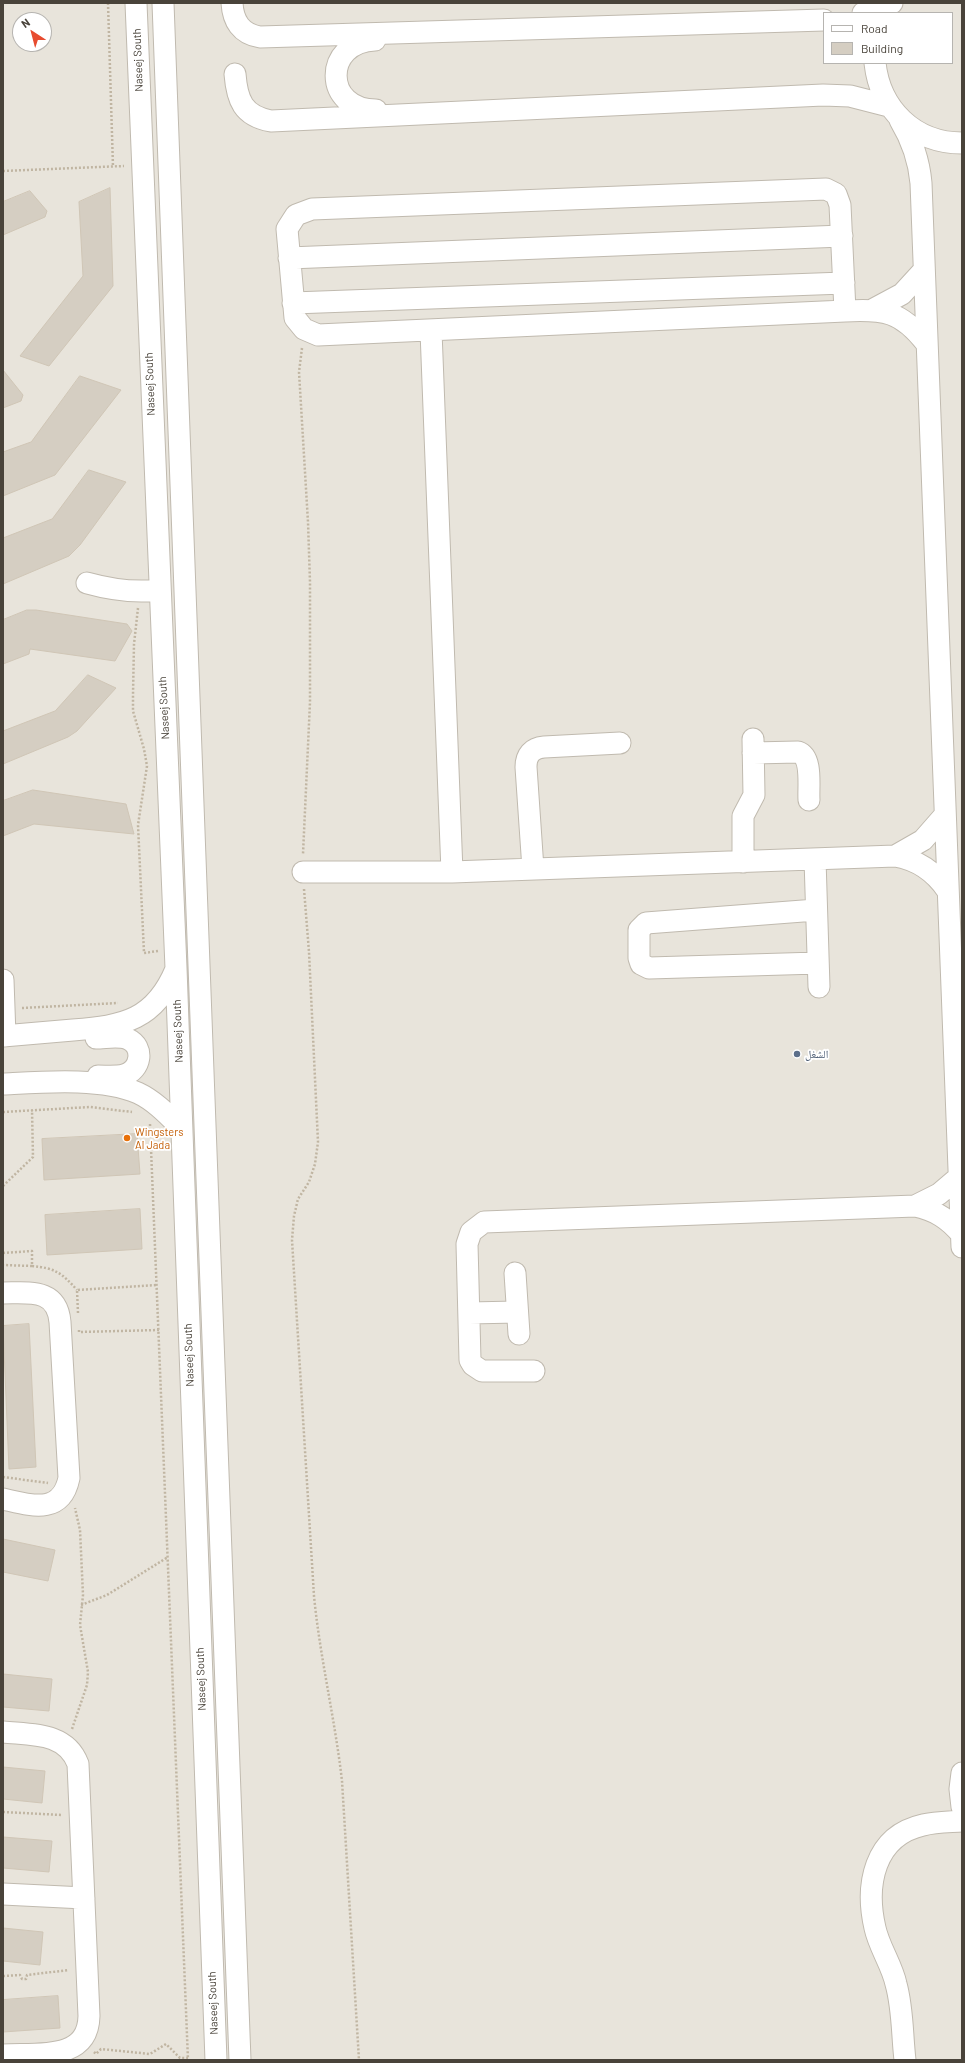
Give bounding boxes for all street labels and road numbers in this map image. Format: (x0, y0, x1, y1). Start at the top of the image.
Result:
street label: Naseej South (130, 28, 146, 92)
street label: Naseej South (142, 352, 158, 416)
street label: Naseej South (156, 676, 172, 740)
street label: Naseej South (170, 999, 186, 1063)
street label: Naseej South (181, 1323, 197, 1387)
street label: Naseej South (193, 1647, 209, 1711)
street label: Naseej South (205, 1971, 221, 2035)

